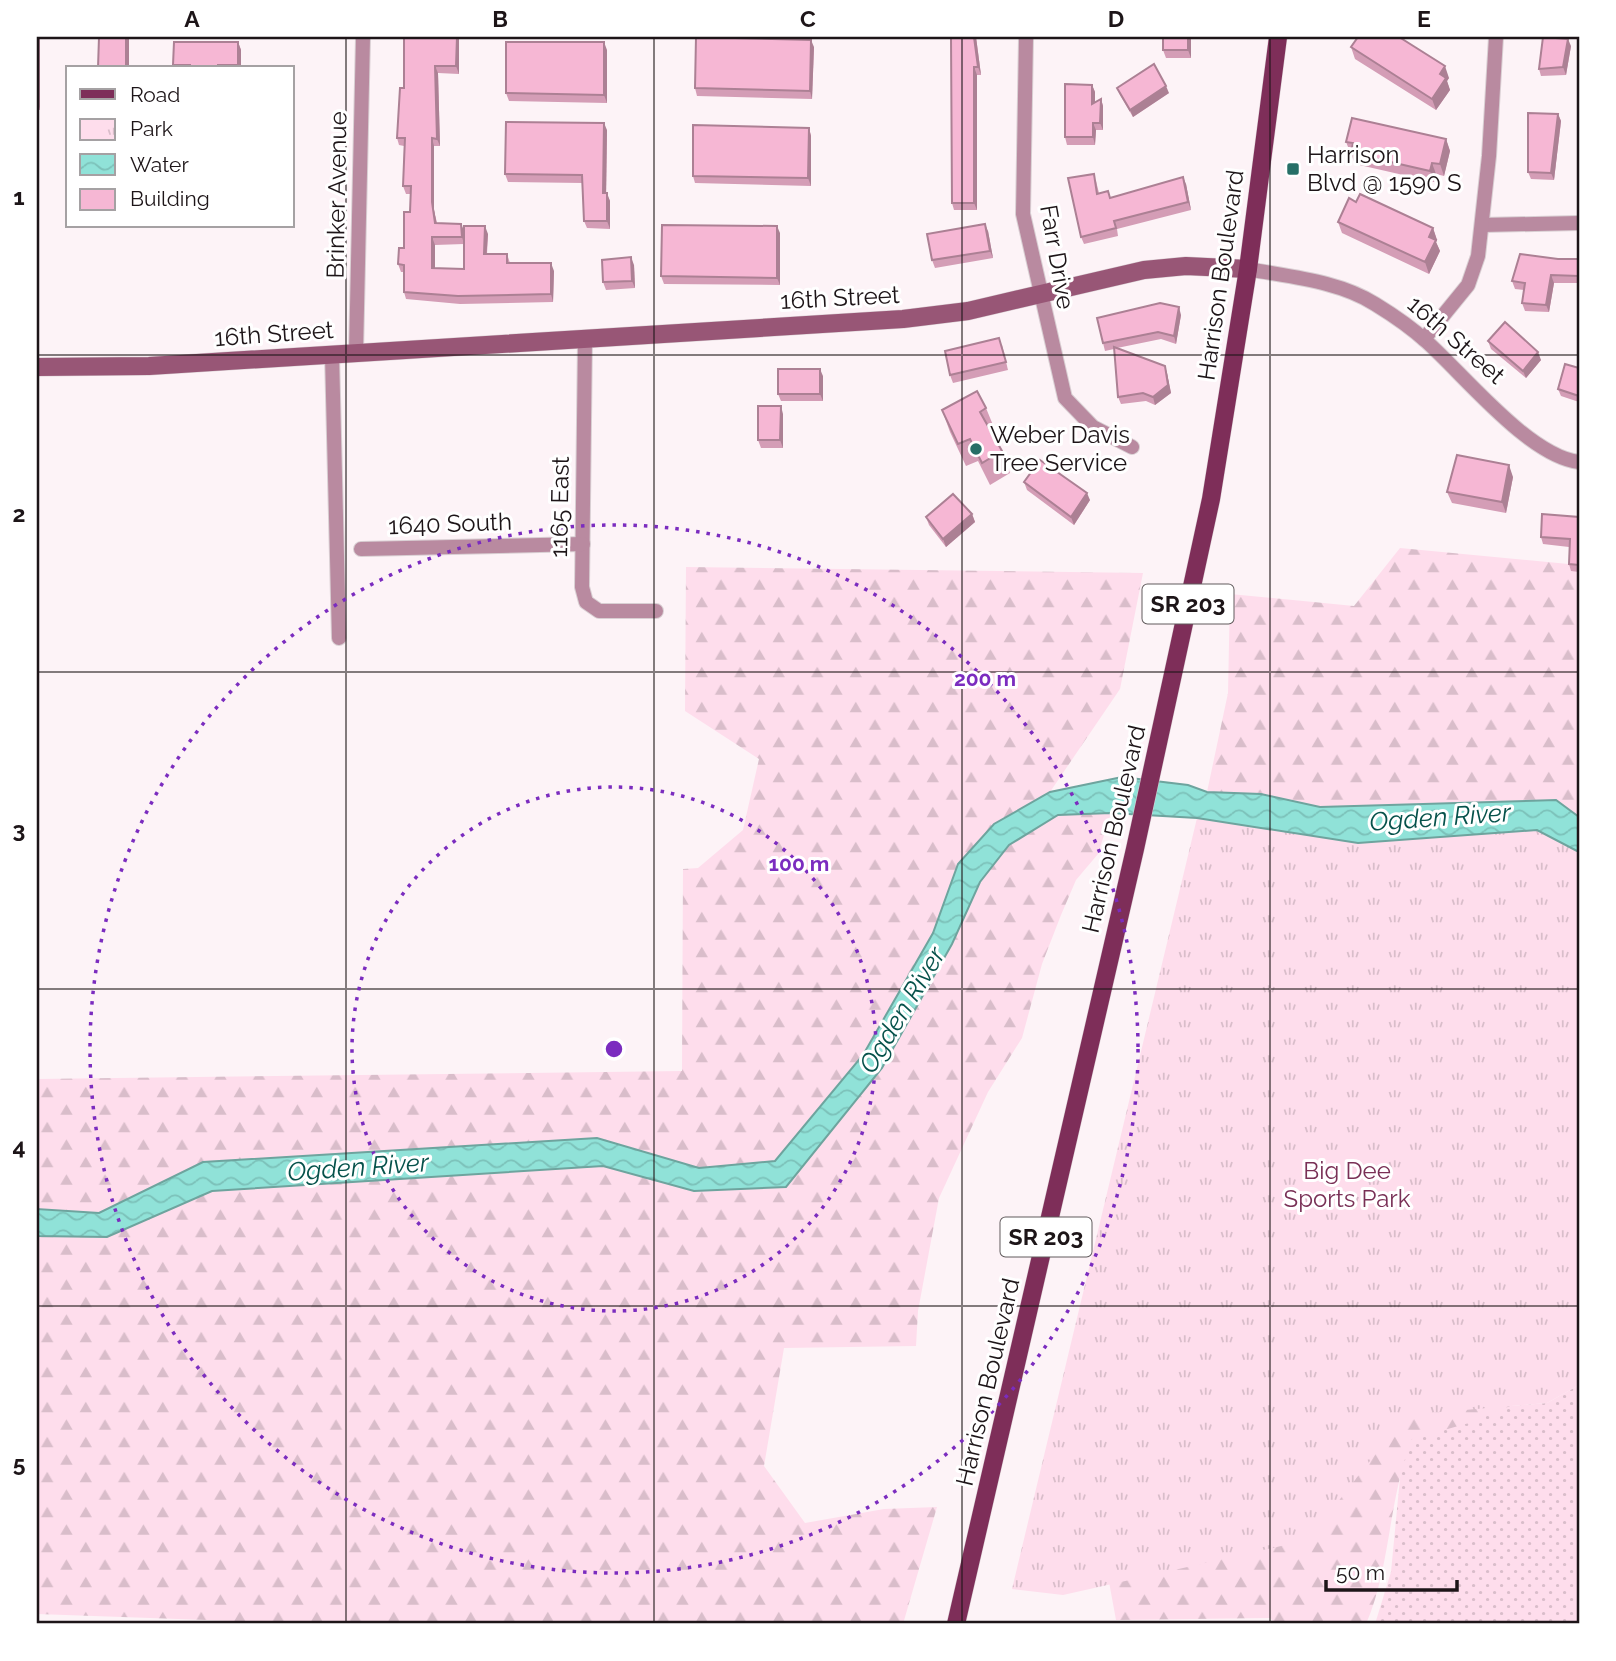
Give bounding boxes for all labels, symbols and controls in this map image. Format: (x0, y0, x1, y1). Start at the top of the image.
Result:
text: A (184, 5, 200, 32)
text: B (492, 5, 508, 32)
text: C (800, 5, 816, 32)
text: D (1108, 5, 1124, 32)
text: E (1417, 5, 1431, 32)
legend (66, 66, 294, 228)
text: Road (130, 82, 180, 107)
street label: Brinker Avenue (321, 111, 352, 279)
text: Park (130, 116, 173, 141)
place label: Harrison Blvd @ 1590 S (1307, 140, 1462, 197)
text: Water (130, 152, 189, 177)
marker: Harrison Blvd @ 1590 S (1285, 161, 1301, 177)
street label: Harrison Boulevard (1191, 168, 1250, 382)
text: 1 (13, 183, 25, 210)
text: Building (130, 186, 210, 211)
street label: Farr Drive (1034, 203, 1081, 311)
street label: 16th Street (780, 280, 900, 315)
street label: 16th Street (1402, 290, 1511, 390)
street label: 16th Street (213, 315, 335, 352)
place label: Weber Davis Tree Service (990, 420, 1130, 477)
marker: Weber Davis Tree Service (968, 441, 984, 457)
street label: 1165 East (544, 456, 575, 558)
text: 2 (13, 500, 25, 527)
street label: 1640 South (388, 507, 512, 540)
road number: SR 203 (1142, 584, 1234, 624)
text: 200 m (954, 666, 1016, 691)
street label: Harrison Boulevard (1076, 722, 1152, 935)
water label: Ogden River (1368, 797, 1513, 837)
text: 3 (13, 816, 25, 843)
text: 100 m (769, 851, 829, 876)
water label: Ogden River (853, 941, 952, 1078)
centre of rings (602, 1037, 626, 1061)
text: 4 (12, 1133, 26, 1160)
water label: Ogden River (286, 1147, 431, 1187)
park label: Big Dee Sports Park (1284, 1156, 1411, 1213)
road number: SR 203 (1000, 1218, 1092, 1256)
street label: Harrison Boulevard (950, 1275, 1026, 1488)
text: 5 (13, 1450, 26, 1477)
scale bar (1326, 1549, 1457, 1593)
text: 50 m (1336, 1560, 1385, 1585)

